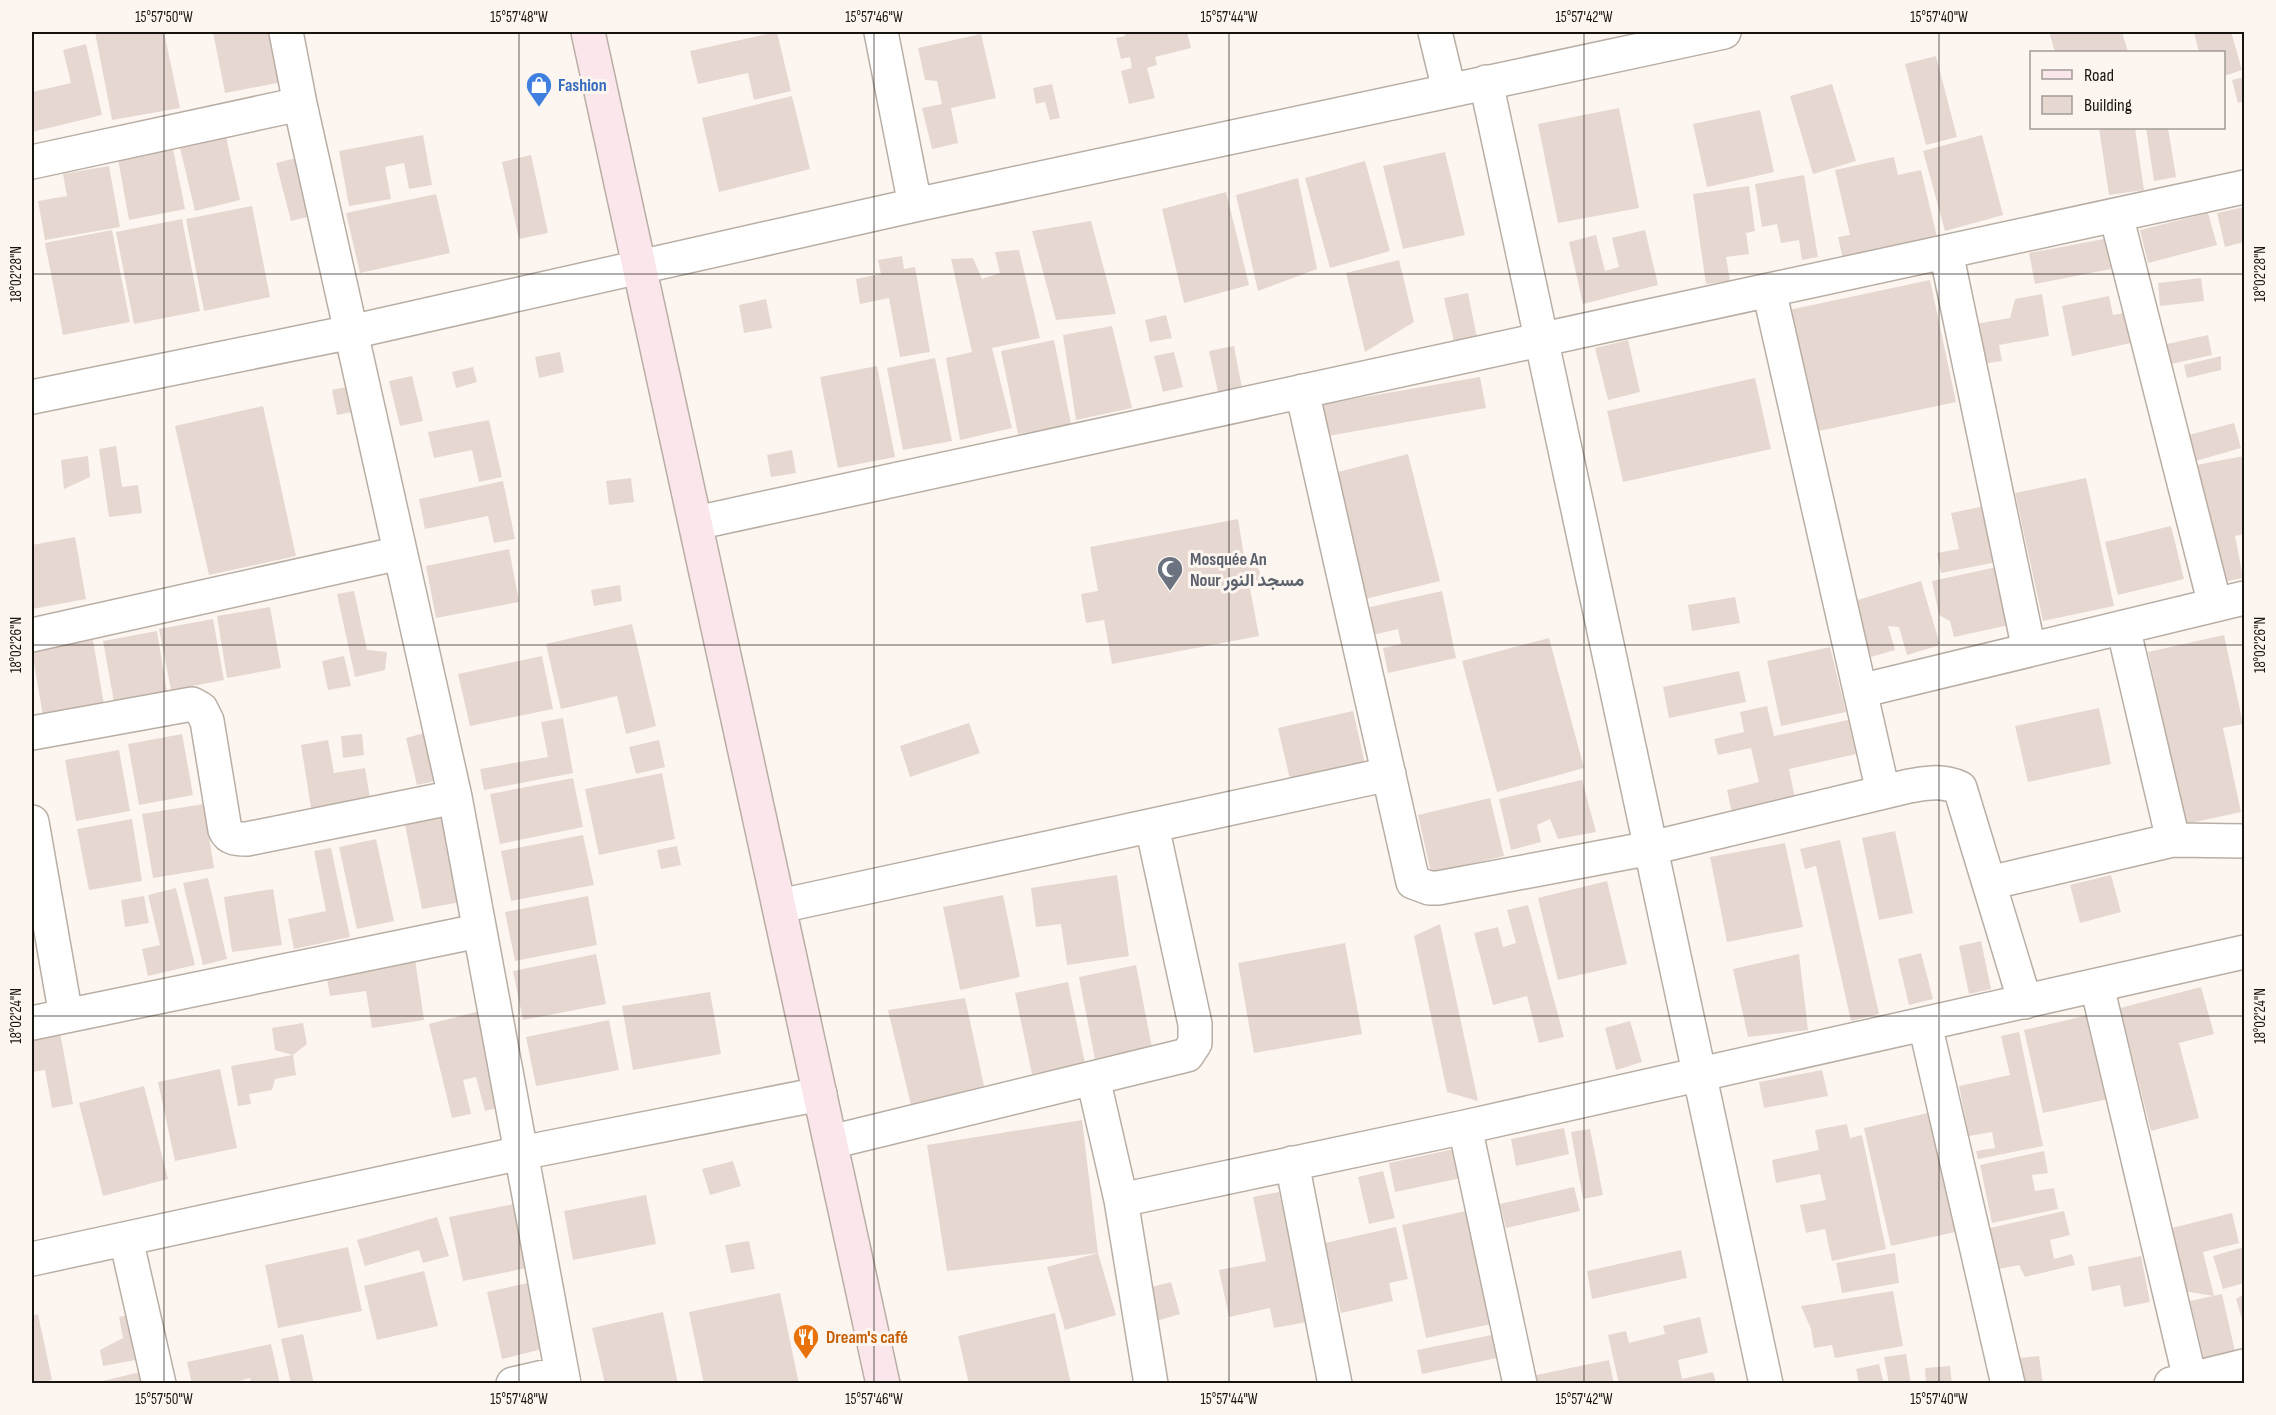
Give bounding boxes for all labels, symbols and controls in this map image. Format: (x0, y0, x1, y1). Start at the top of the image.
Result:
text: 15°57'50"W (135, 8, 193, 27)
text: 15°57'48"W (490, 8, 548, 27)
text: 15°57'46"W (845, 8, 903, 27)
text: 15°57'44"W (1200, 8, 1258, 27)
text: 15°57'42"W (1555, 8, 1613, 27)
text: 15°57'40"W (1910, 8, 1968, 27)
legend (2030, 51, 2225, 129)
text: Road (2084, 65, 2114, 86)
shop icon: Fashion (524, 70, 554, 108)
place label: Fashion (558, 75, 607, 96)
text: Building (2084, 95, 2132, 116)
text: 18°02'28"N (7, 246, 26, 302)
text: 18°02'28"N (2251, 246, 2270, 302)
place label: Mosquée An Nour مسجد النور (1190, 549, 1305, 591)
mosque icon: Mosquée An Nour مسجد النور (1155, 554, 1185, 592)
text: 18°02'26"N (7, 617, 26, 673)
text: 18°02'26"N (2251, 617, 2270, 673)
text: 18°02'24"N (7, 988, 26, 1044)
text: 18°02'24"N (2251, 988, 2270, 1044)
restaurant icon: Dream's café (791, 1322, 821, 1360)
place label: Dream's café (826, 1327, 908, 1348)
text: 15°57'50"W (135, 1390, 193, 1409)
text: 15°57'48"W (490, 1390, 548, 1409)
text: 15°57'46"W (845, 1390, 903, 1409)
text: 15°57'44"W (1200, 1390, 1258, 1409)
text: 15°57'42"W (1555, 1390, 1613, 1409)
text: 15°57'40"W (1910, 1390, 1968, 1409)

